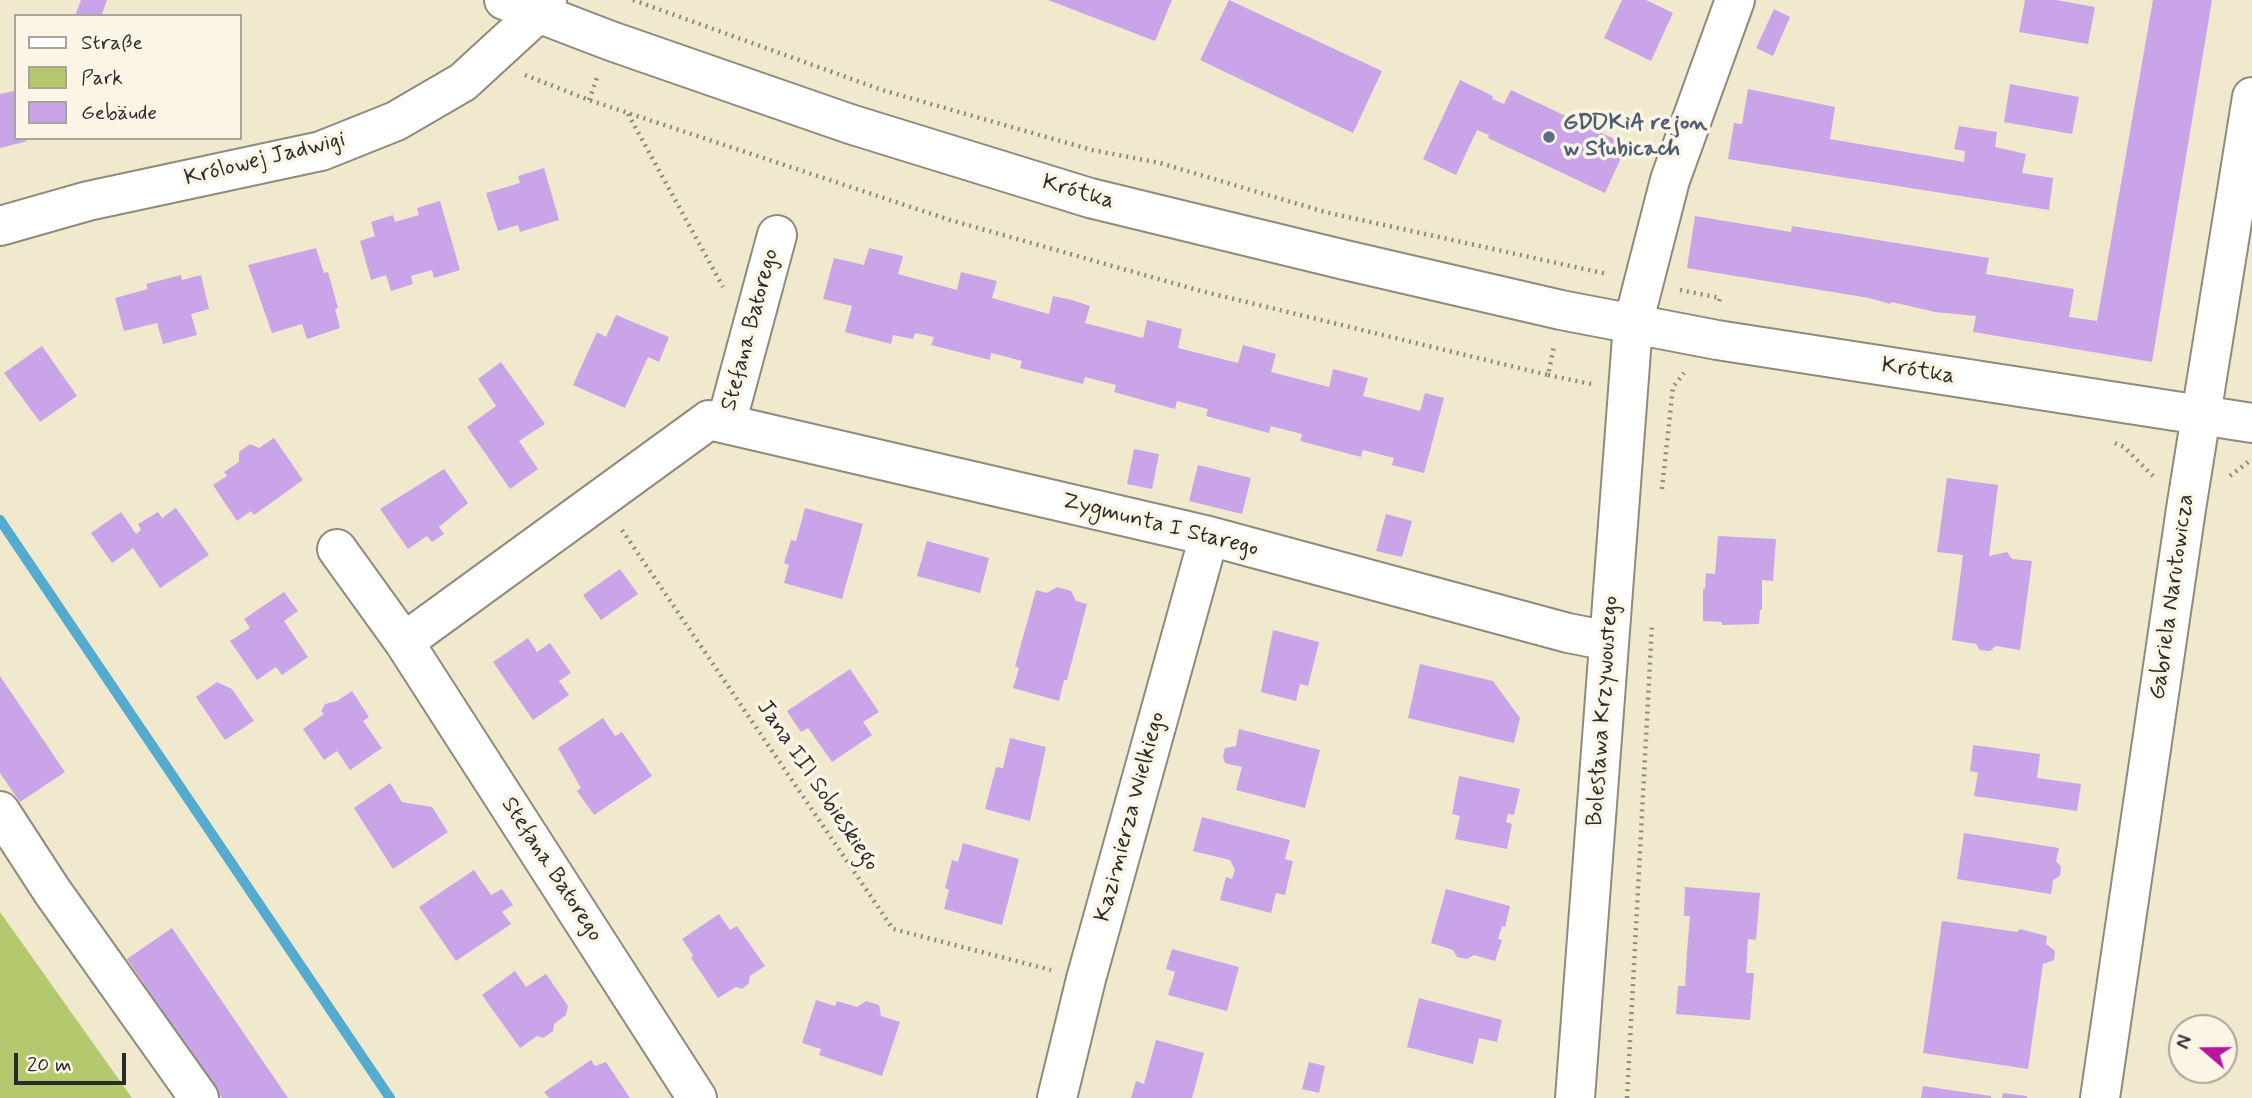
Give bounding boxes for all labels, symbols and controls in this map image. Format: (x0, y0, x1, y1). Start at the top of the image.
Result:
legend (14, 14, 242, 140)
text: Straße (81, 29, 143, 57)
text: Park (81, 64, 123, 92)
text: Gebäude (81, 99, 157, 127)
place label: GDDKiA rejon w Słubicach (1563, 110, 1707, 164)
street label: Królowej Jadwigi (182, 127, 348, 193)
marker: GDDKiA rejon w Słubicach (1541, 129, 1557, 145)
street label: Krótka (1039, 170, 1117, 216)
street label: Stefana Batorego (716, 246, 786, 414)
street label: Krótka (1879, 353, 1957, 391)
street label: Zygmunta I Starego (1059, 488, 1261, 564)
street label: Gabriela Narutowicza (2145, 492, 2201, 702)
street label: Bolesława Krzywoustego (1582, 595, 1626, 827)
street label: Jana III Sobieskiego (750, 695, 884, 877)
street label: Kazimierza Wielkiego (1090, 709, 1172, 925)
street label: Stefana Batorego (494, 793, 608, 947)
north arrow (2168, 1014, 2238, 1084)
text: N (2171, 1032, 2199, 1053)
scale bar (18, 1038, 130, 1082)
text: 20 m (27, 1051, 72, 1079)

